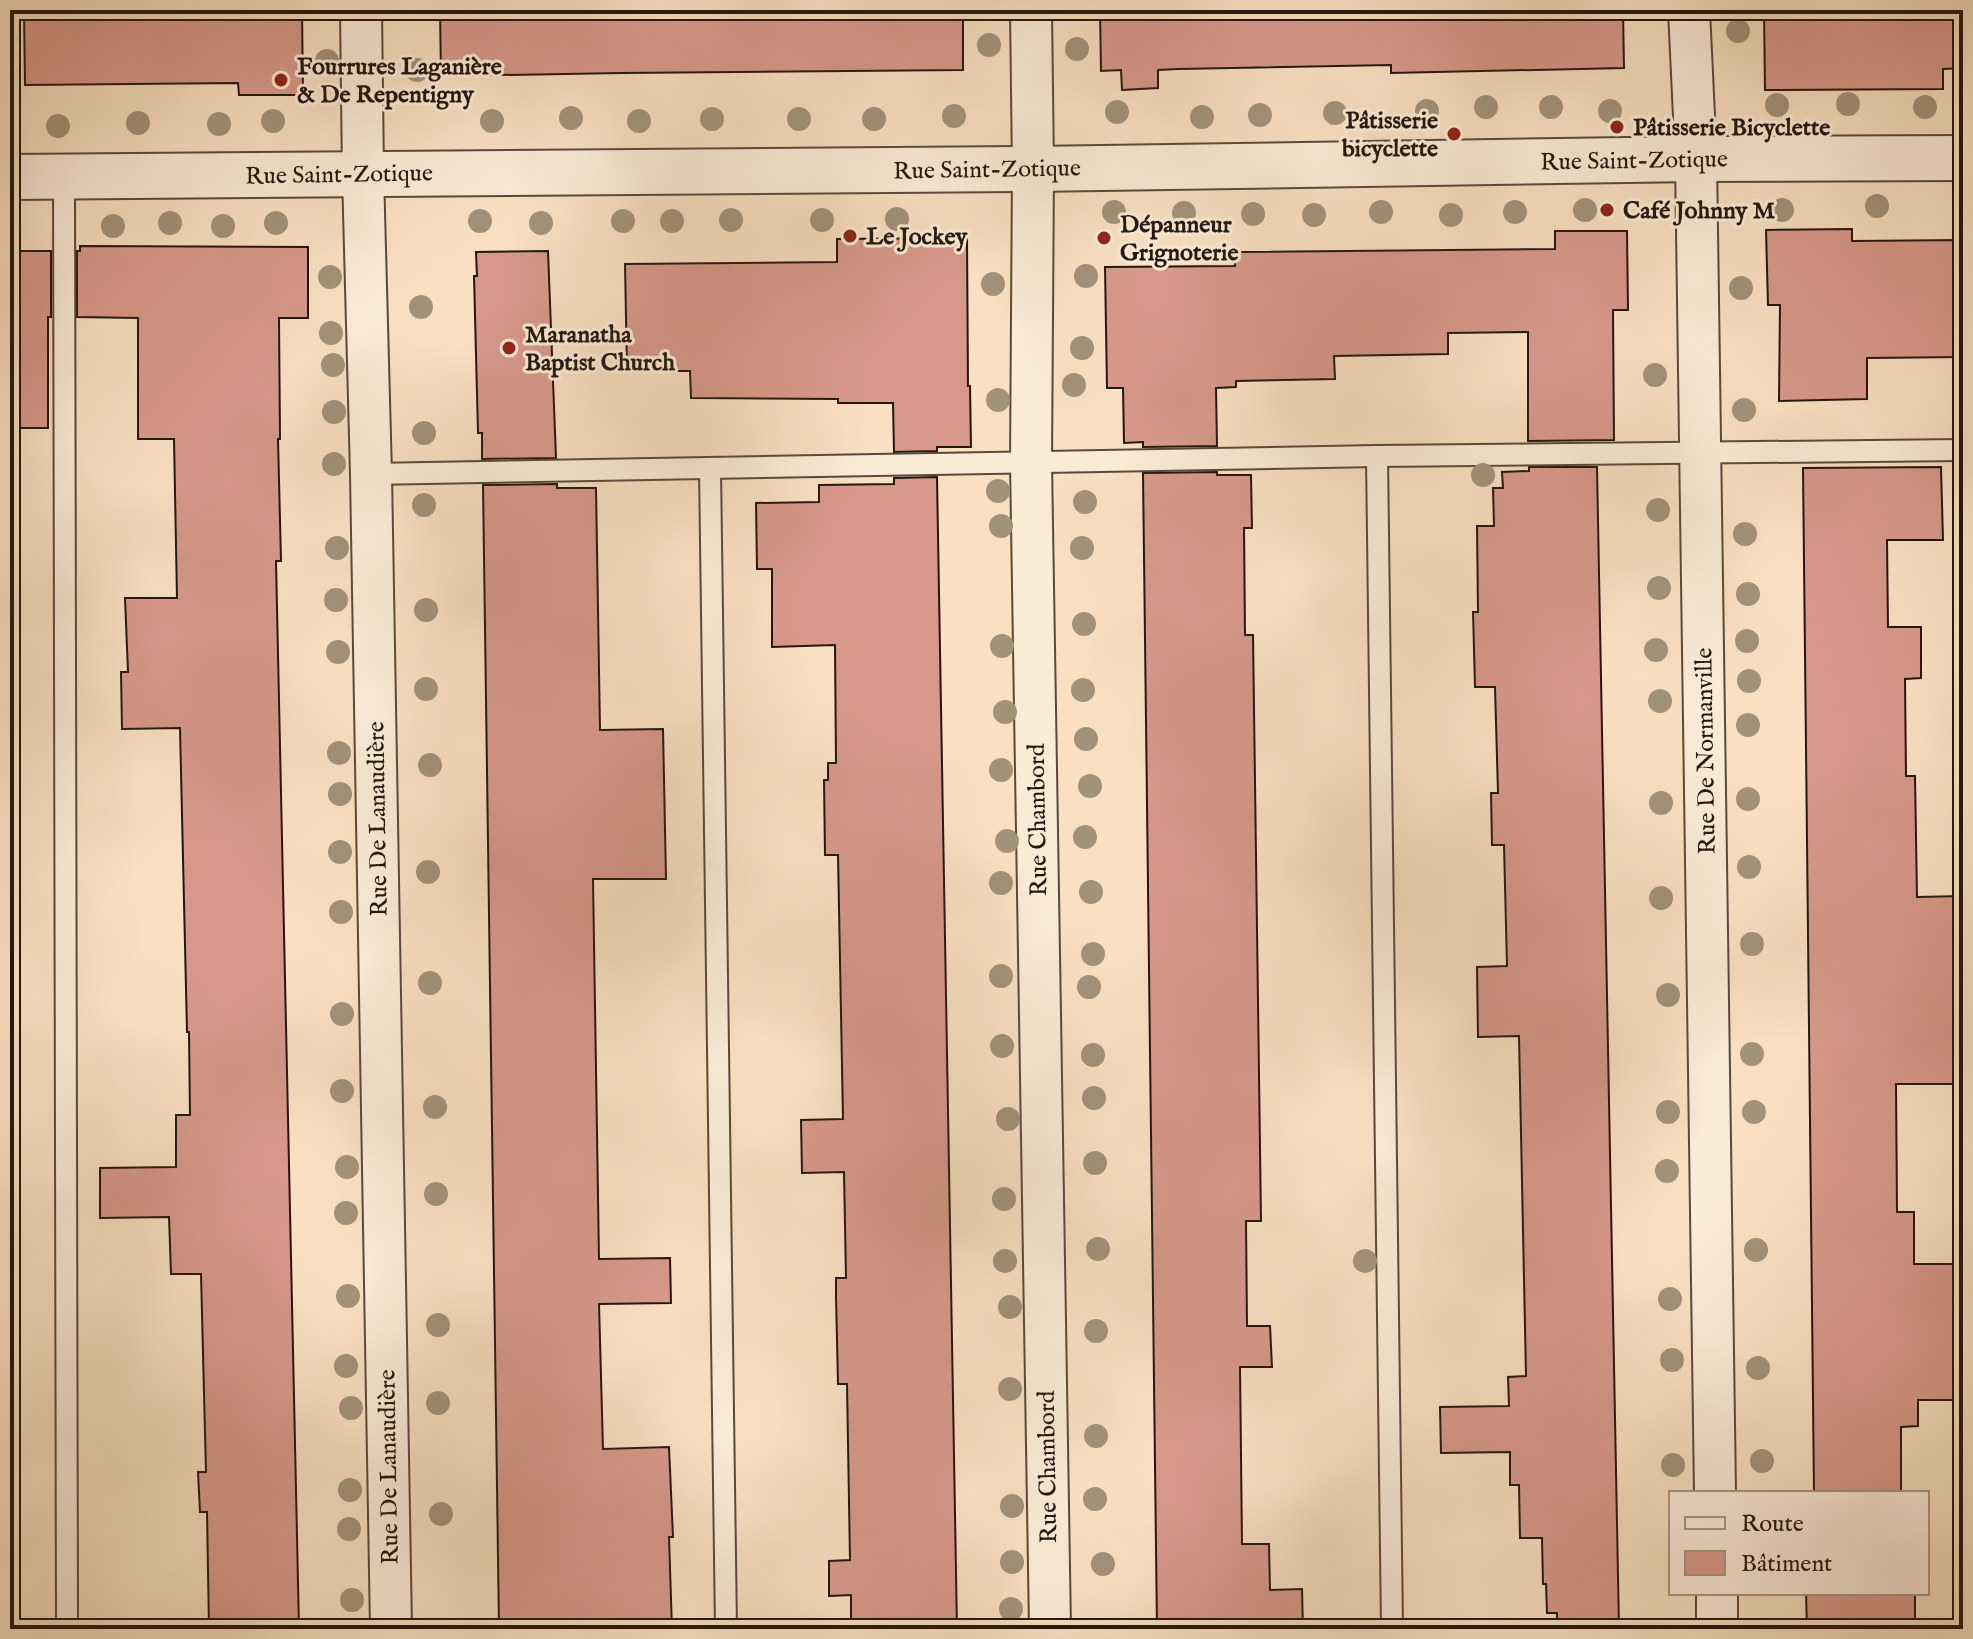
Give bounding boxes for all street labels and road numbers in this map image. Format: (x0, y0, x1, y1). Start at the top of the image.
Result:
street label: Rue Saint-Zotique (1540, 144, 1728, 179)
street label: Rue Saint-Zotique (893, 153, 1081, 188)
street label: Rue Saint-Zotique (245, 158, 433, 193)
street label: Rue De Normanville (1689, 647, 1724, 855)
street label: Rue De Lanaudière (361, 721, 396, 917)
street label: Rue Chambord (1022, 743, 1055, 897)
street label: Rue De Lanaudière (372, 1369, 407, 1565)
street label: Rue Chambord (1032, 1390, 1065, 1544)

